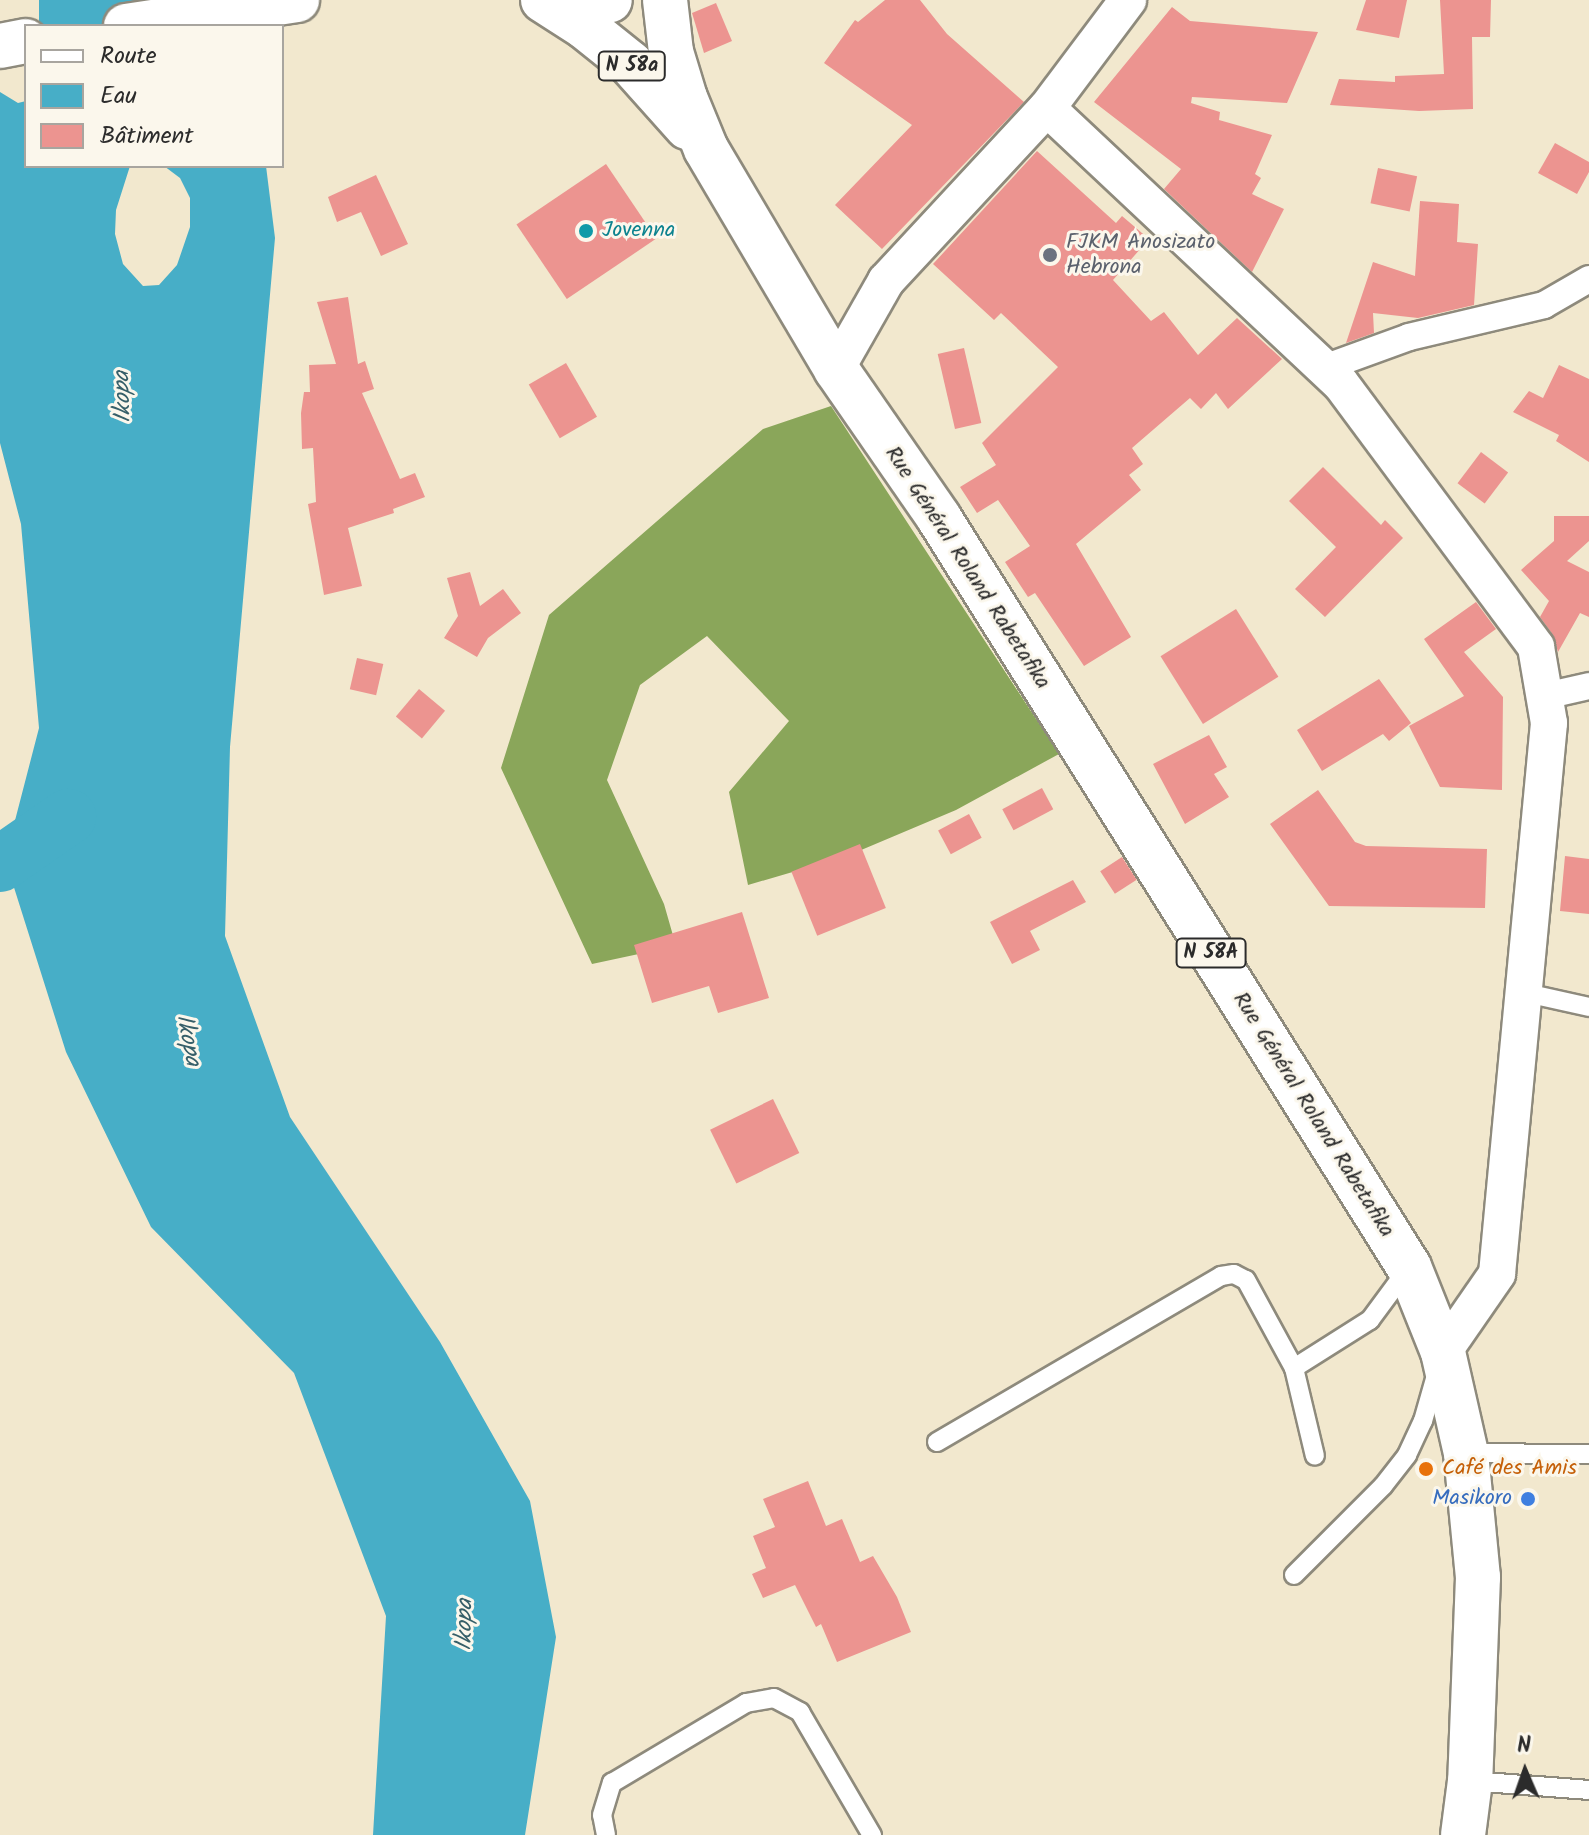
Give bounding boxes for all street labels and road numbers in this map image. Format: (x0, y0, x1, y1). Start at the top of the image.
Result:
road number: N 58a (596, 50, 668, 82)
street label: Rue Général Roland Rabetafika (879, 442, 1055, 694)
road number: N 58A (1175, 937, 1247, 969)
street label: Rue Général Roland Rabetafika (1227, 988, 1399, 1242)

